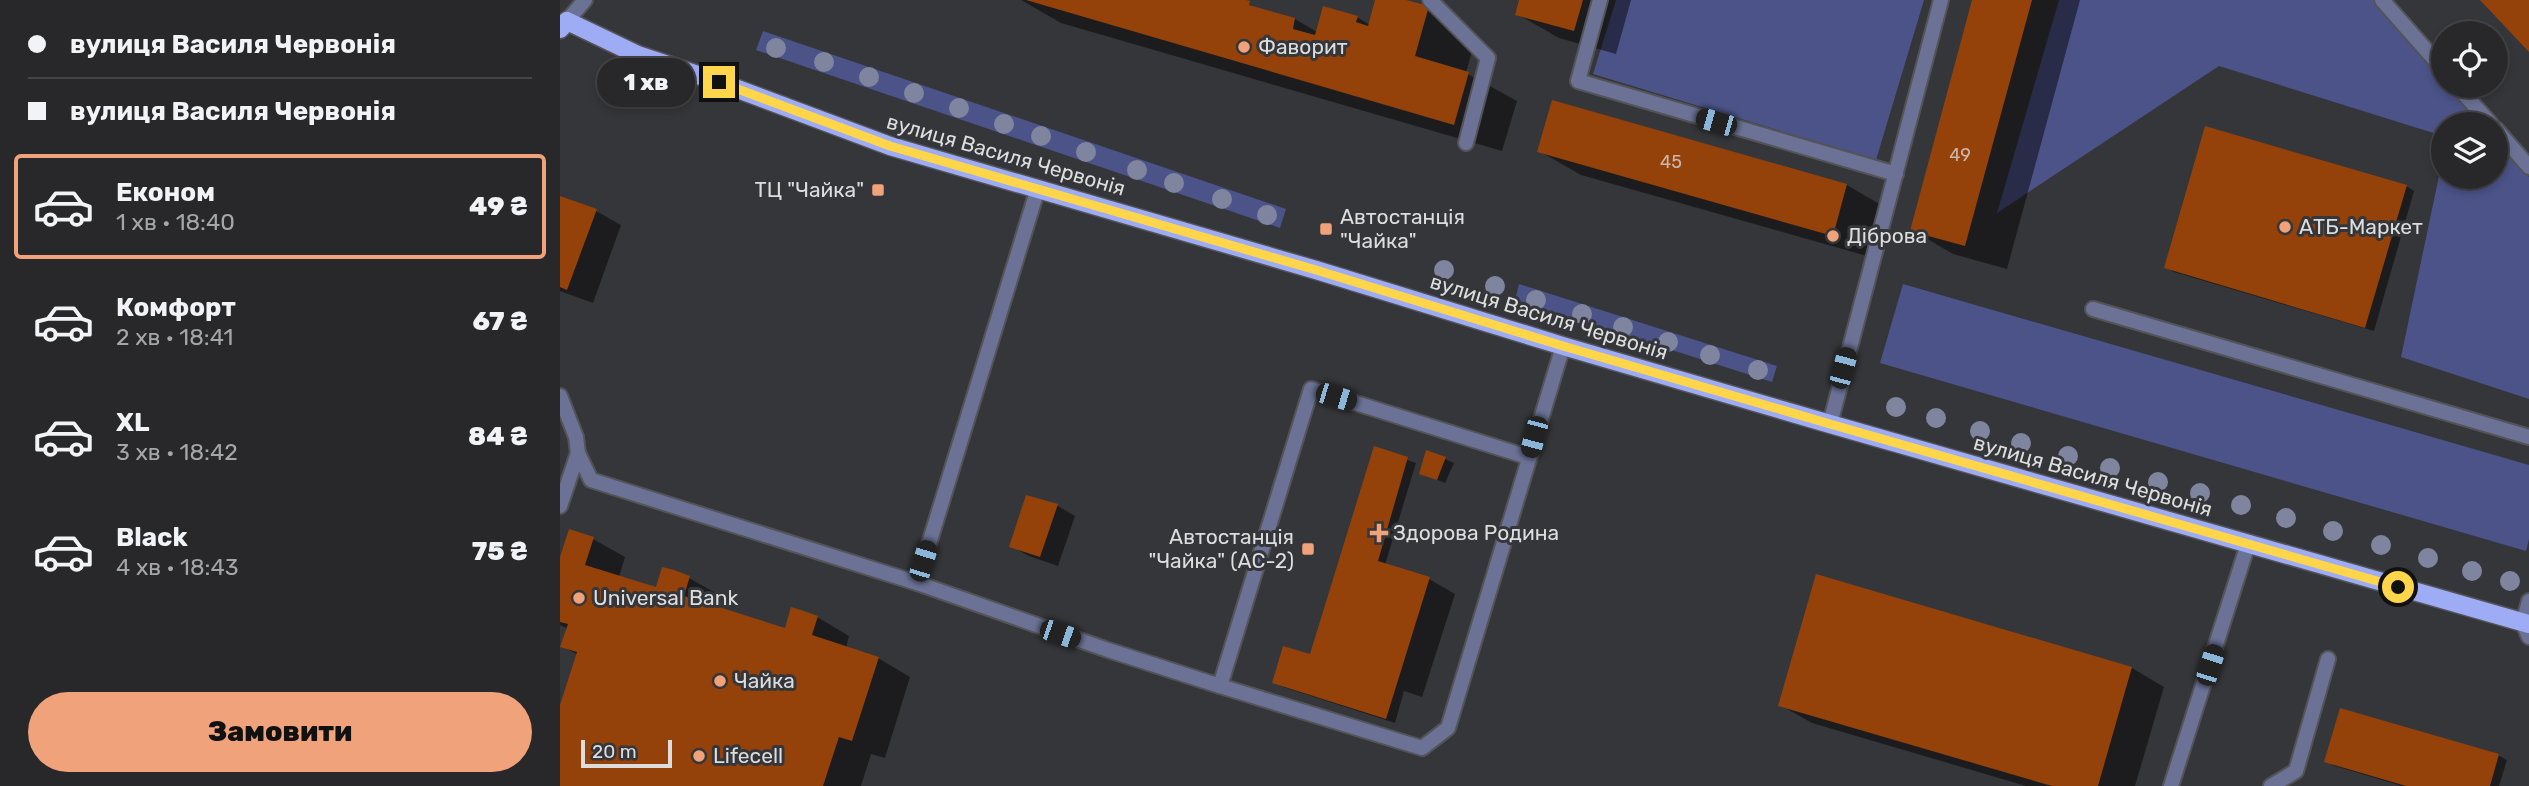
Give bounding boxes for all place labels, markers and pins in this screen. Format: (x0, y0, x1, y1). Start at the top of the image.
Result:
place label: Фаворит (1258, 34, 1348, 59)
marker: Фаворит (1236, 39, 1252, 55)
place label: ТЦ "Чайка" (755, 177, 864, 202)
marker: ТЦ "Чайка" (870, 182, 886, 198)
place label: Автостанція "Чайка" (1340, 204, 1465, 253)
place label: АТБ-Маркет (2299, 214, 2423, 239)
marker: АТБ-Маркет (2277, 219, 2293, 235)
marker: Автостанція "Чайка" (1318, 221, 1334, 237)
place label: Діброва (1847, 223, 1927, 248)
marker: Діброва (1825, 228, 1841, 244)
place label: Здорова Родина (1393, 520, 1559, 545)
place label: Автостанція "Чайка" (АС-2) (1149, 524, 1294, 573)
marker: Здорова Родина (1371, 525, 1387, 541)
marker: Автостанція "Чайка" (АС-2) (1300, 541, 1316, 557)
place label: Universal Bank (593, 585, 738, 610)
marker: Universal Bank (571, 590, 587, 606)
place label: Чайка (734, 668, 795, 693)
marker: Чайка (712, 673, 728, 689)
place label: Lifecell (713, 743, 783, 768)
marker: Lifecell (691, 748, 707, 764)

